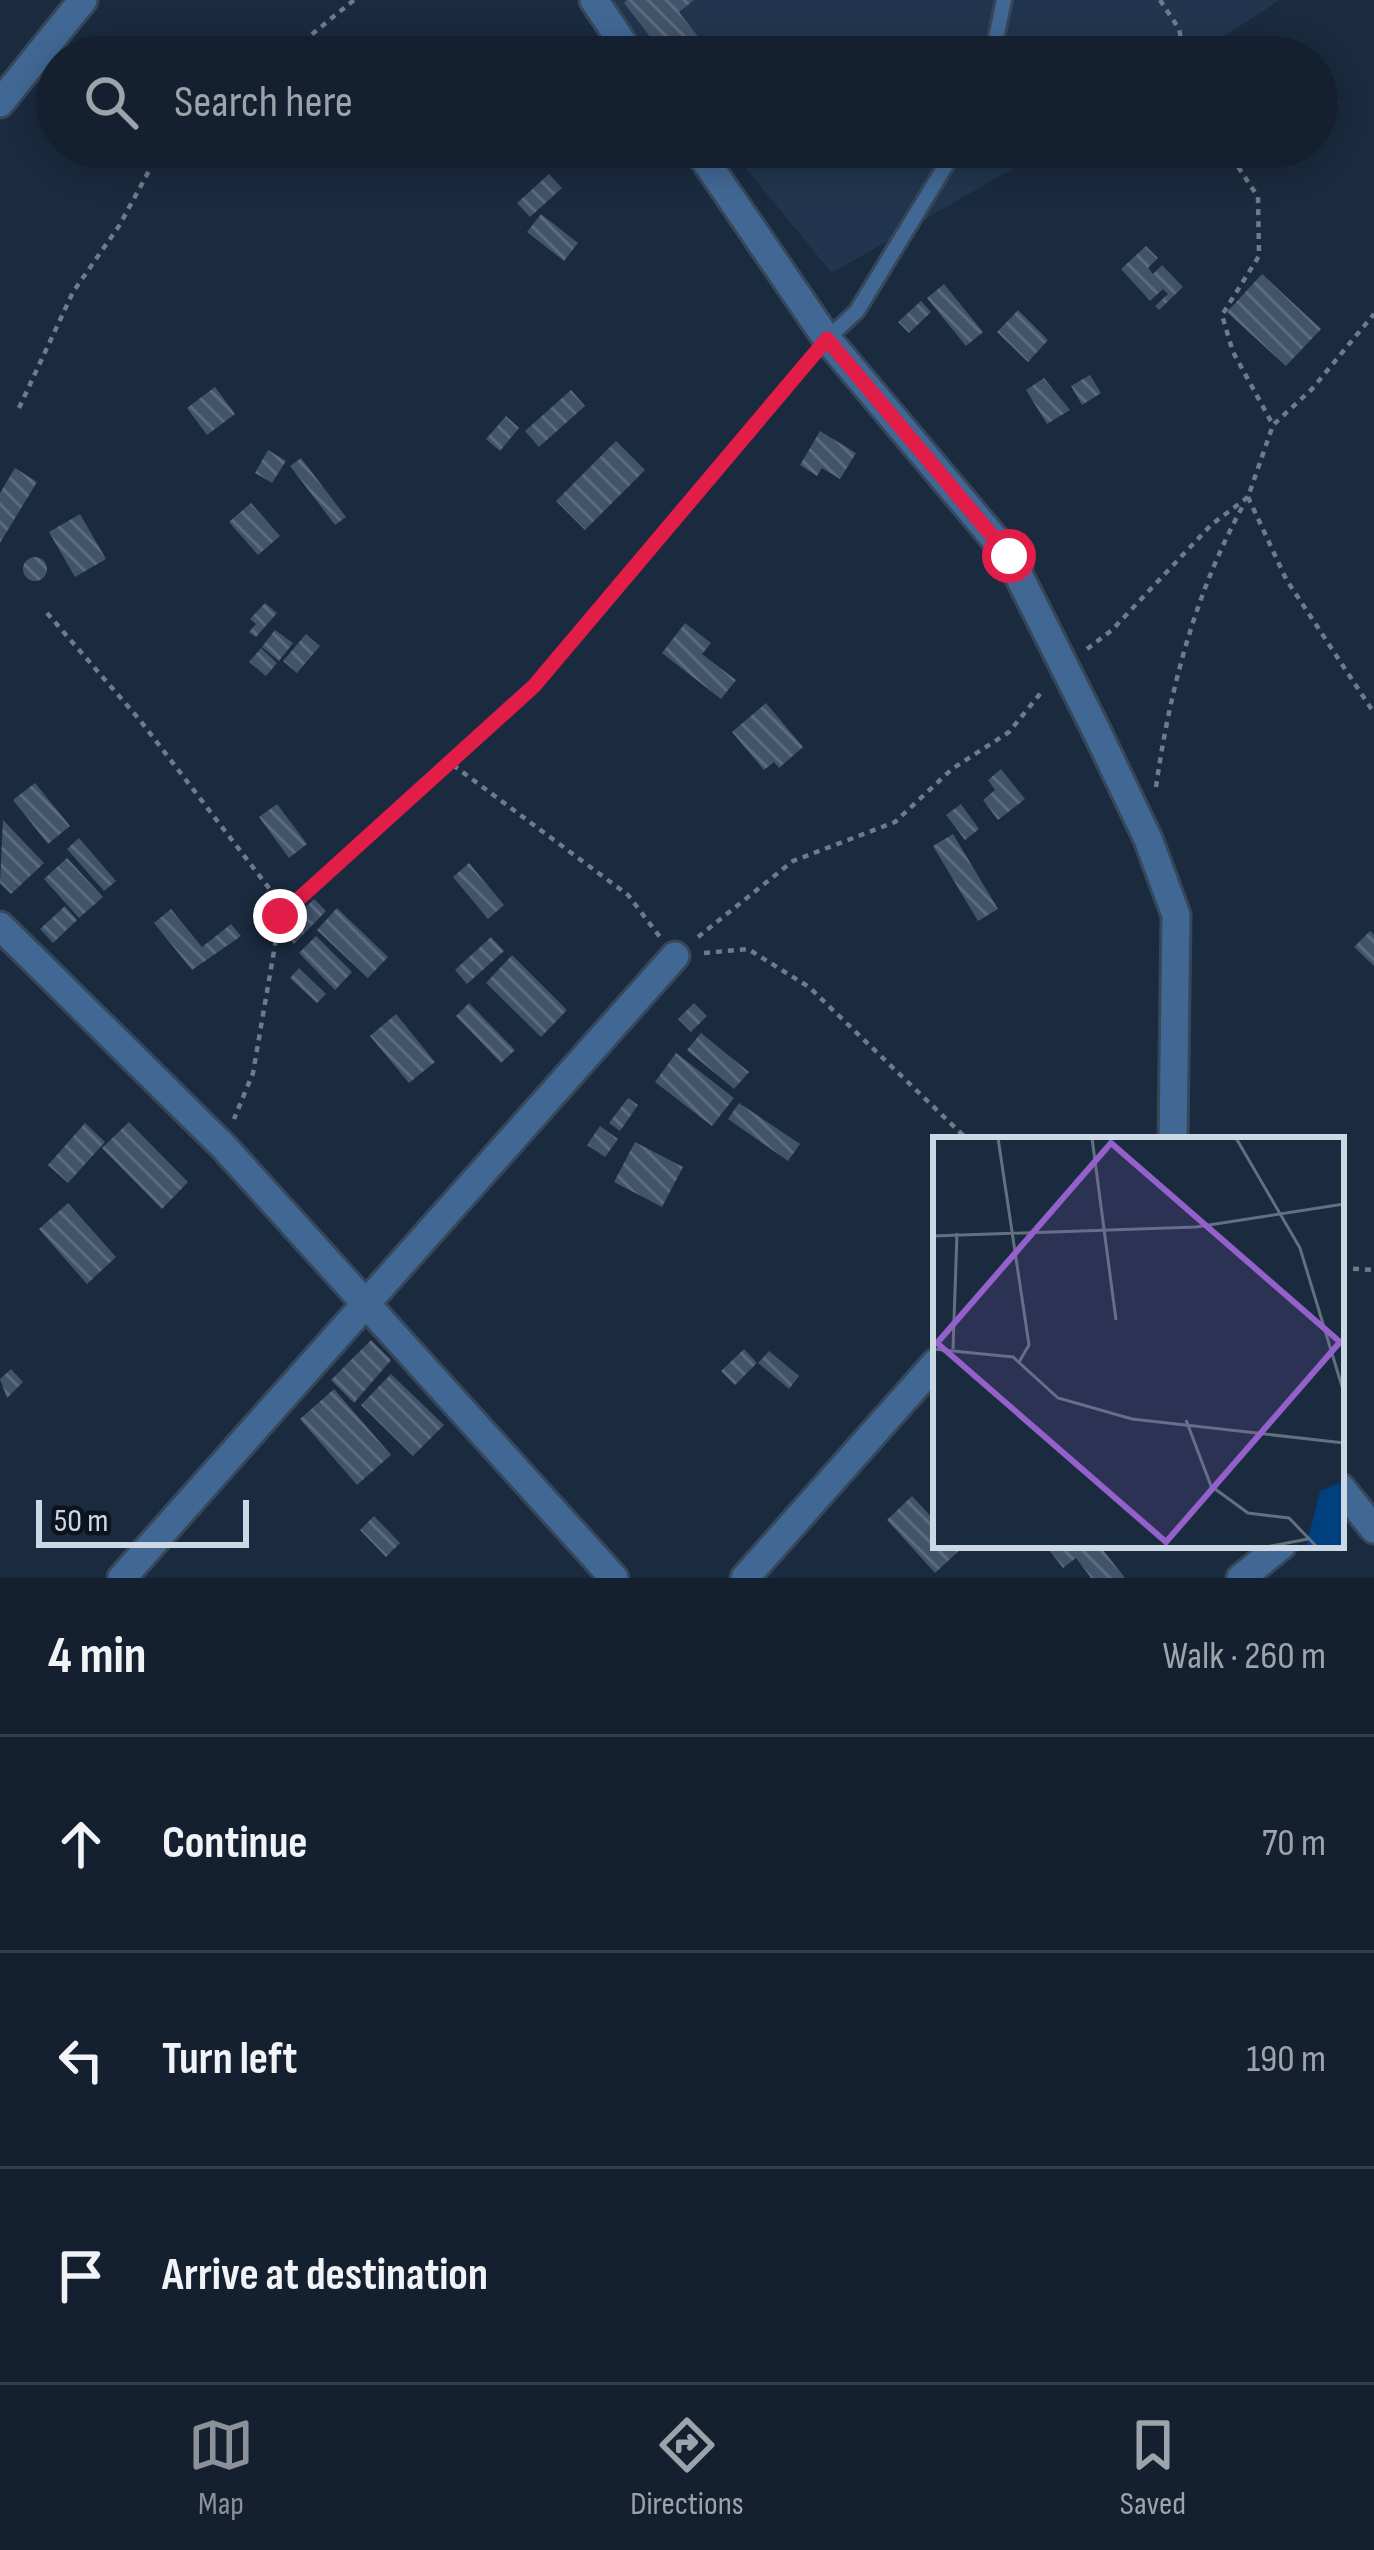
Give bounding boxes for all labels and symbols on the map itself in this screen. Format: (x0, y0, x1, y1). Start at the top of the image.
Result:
route start (982, 529, 1036, 583)
route end (253, 889, 307, 943)
inset map (933, 1137, 1344, 1548)
scale bar (36, 1494, 249, 1547)

